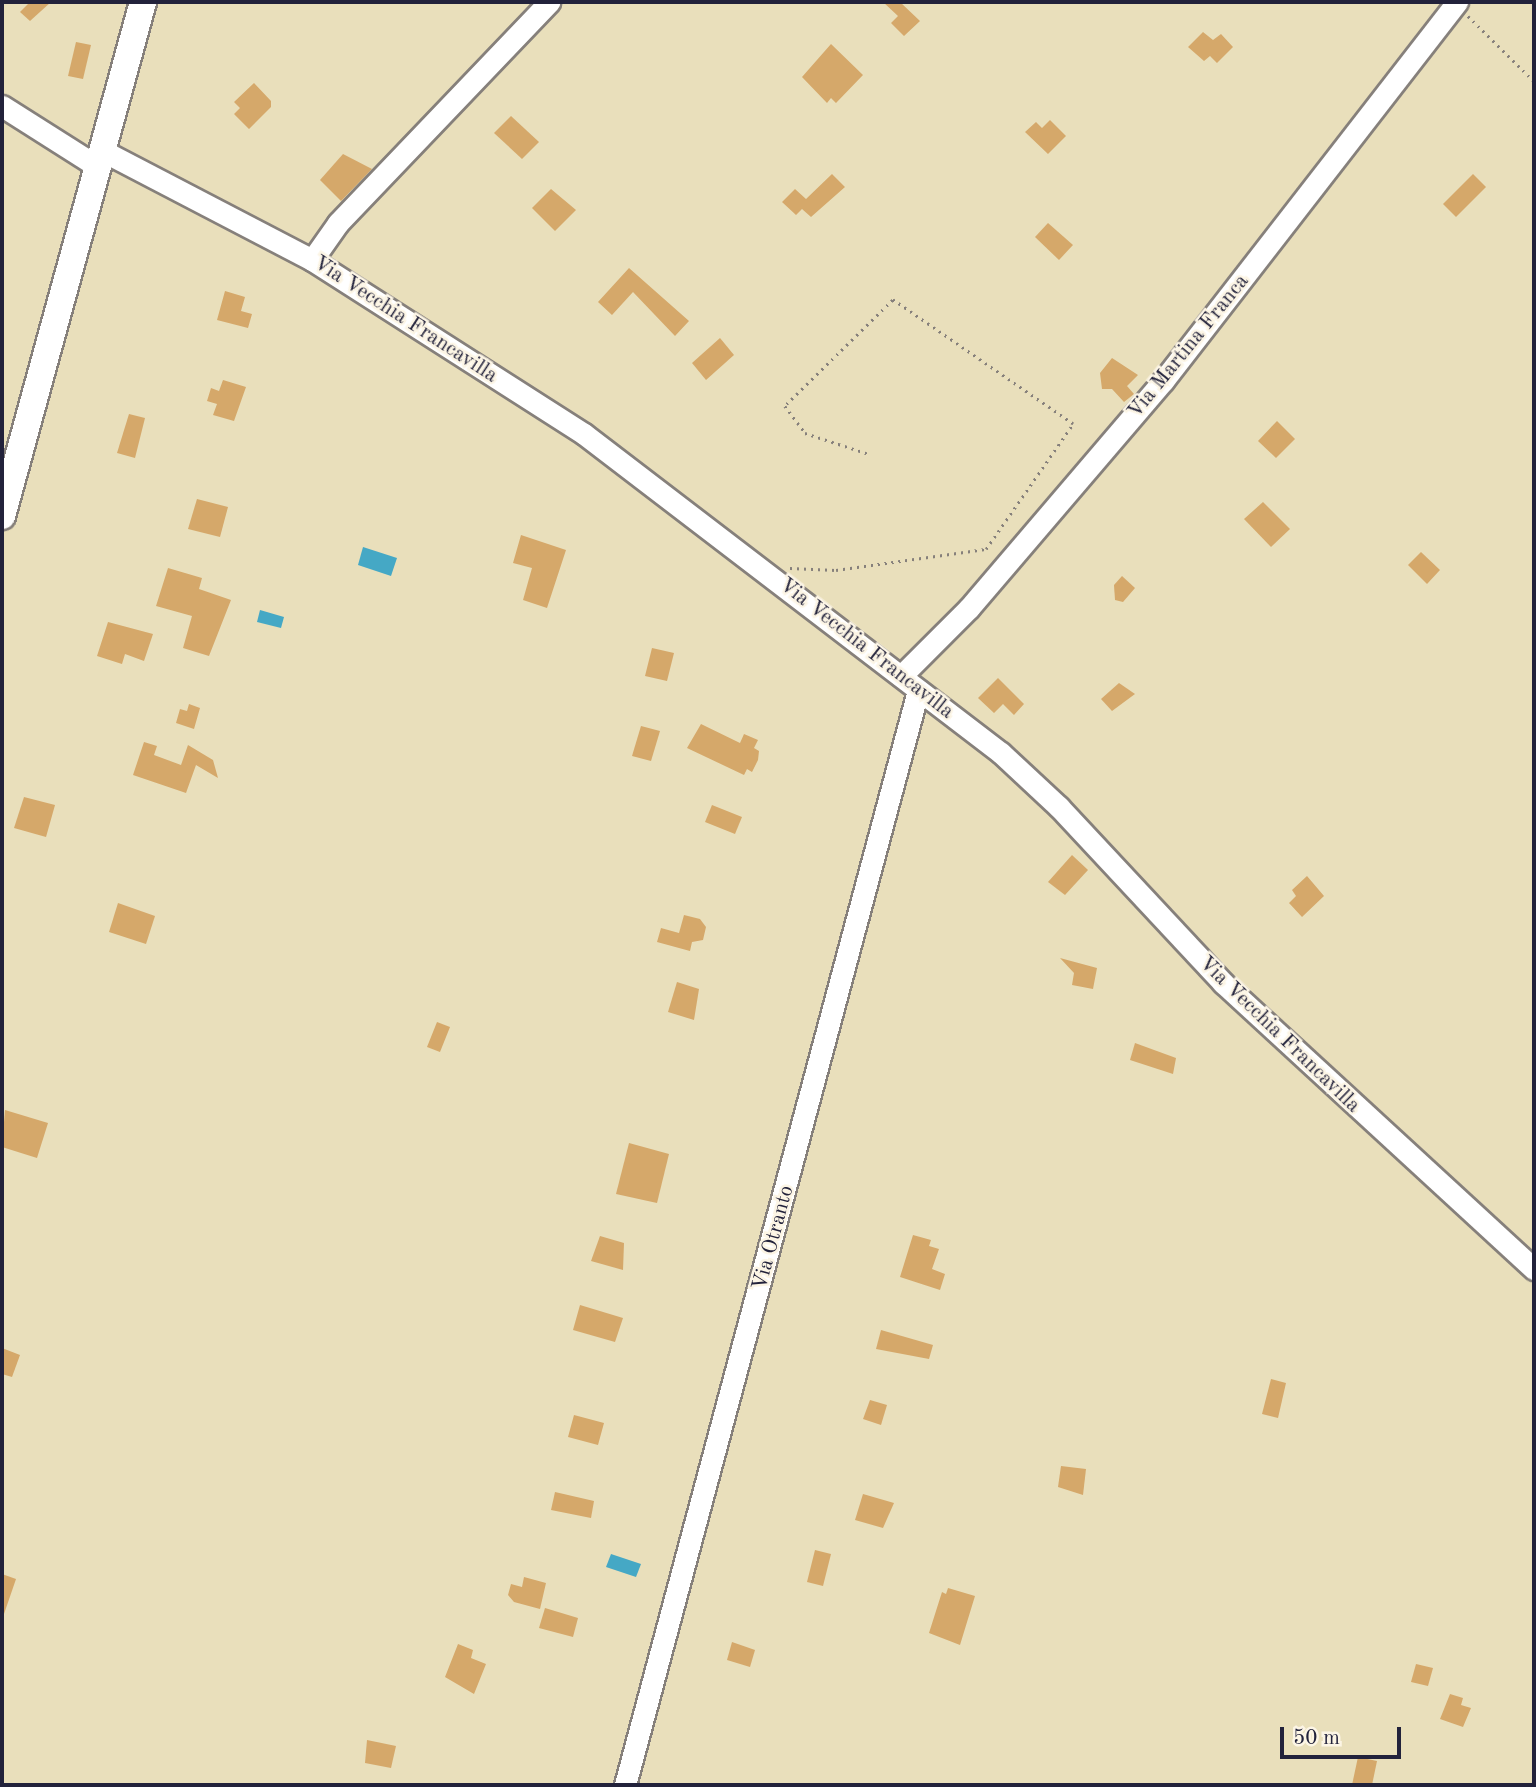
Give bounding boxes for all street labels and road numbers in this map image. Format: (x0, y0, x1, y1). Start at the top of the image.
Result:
street label: Via Vecchia Francavilla (308, 251, 502, 389)
street label: Via Martina Franca (1123, 270, 1255, 424)
street label: Via Vecchia Francavilla (774, 573, 958, 725)
street label: Via Vecchia Francavilla (1193, 951, 1365, 1119)
street label: Via Otranto (748, 1183, 800, 1293)

